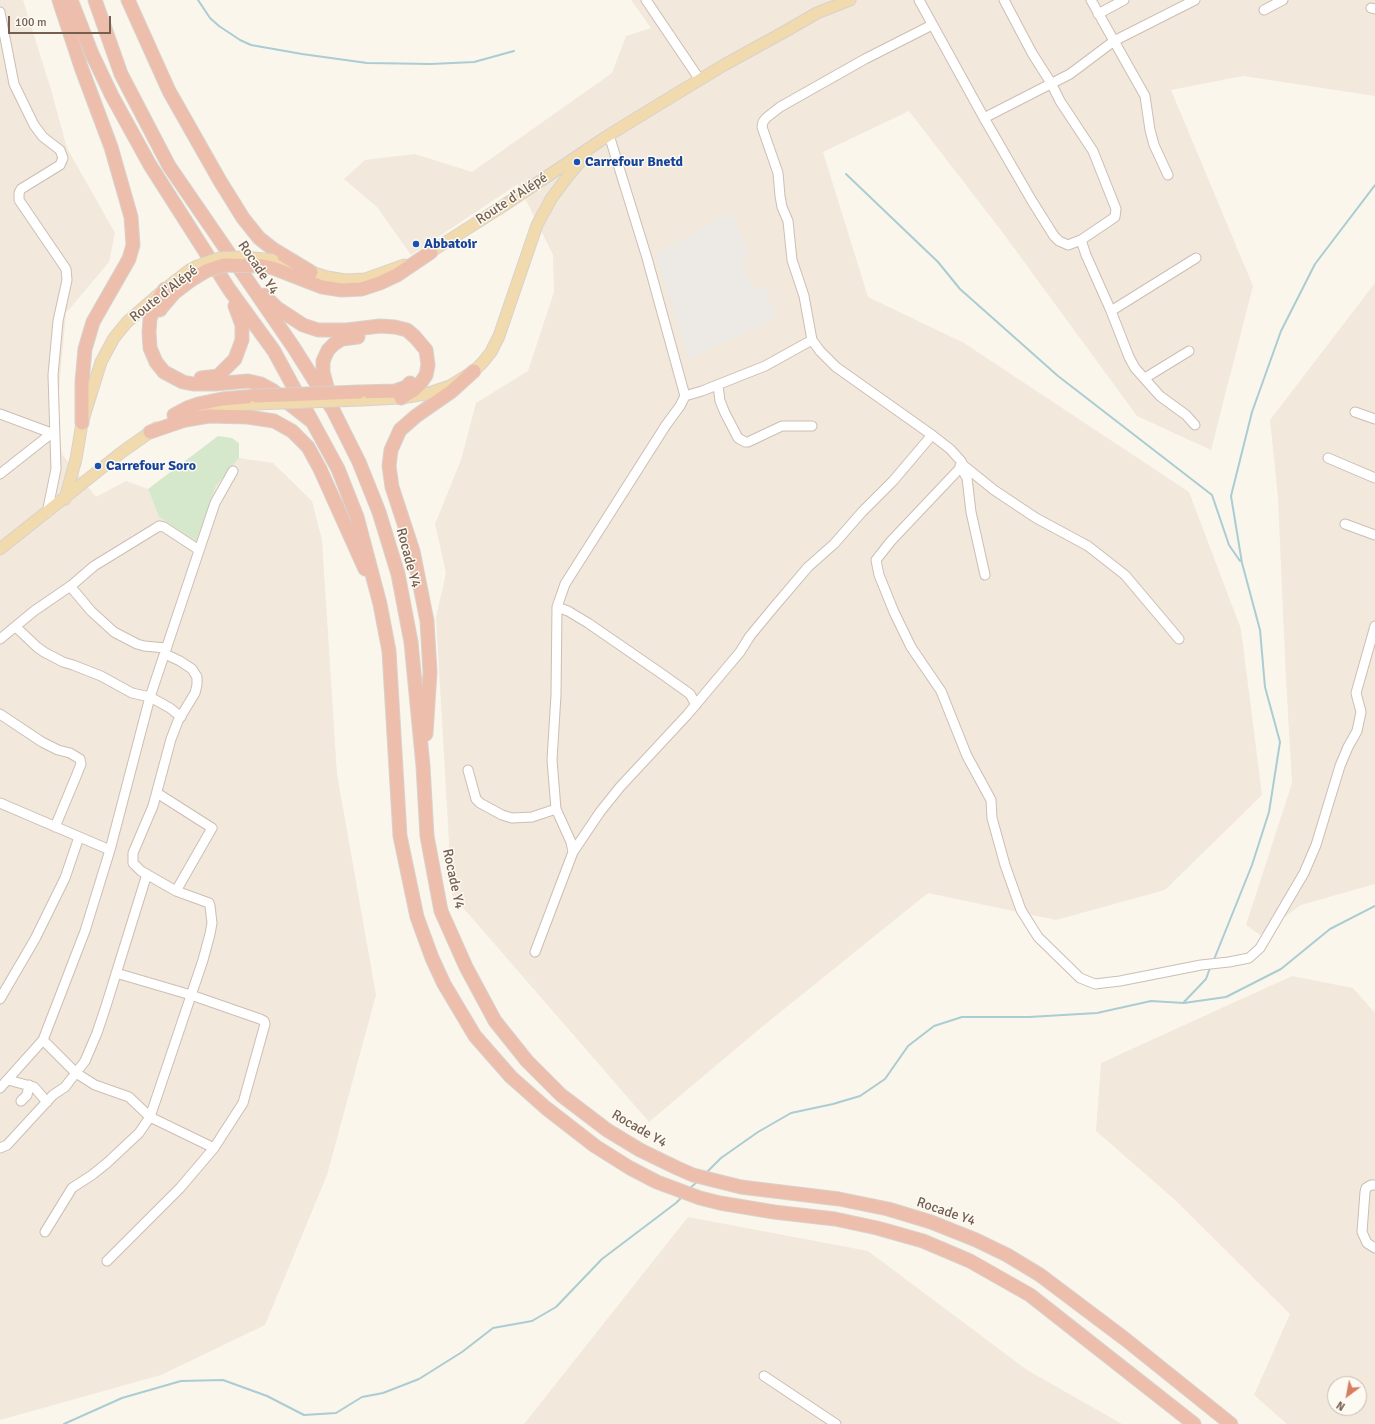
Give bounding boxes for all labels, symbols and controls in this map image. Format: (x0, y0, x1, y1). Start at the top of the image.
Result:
scale bar (10, 8, 113, 34)
text: 100 m (15, 15, 47, 30)
place label: Carrefour Bnetd (585, 154, 683, 170)
marker: Carrefour Bnetd (572, 157, 582, 167)
street label: Route d'Alépé (473, 170, 551, 228)
place label: Abbatoir (424, 236, 477, 252)
street label: Rocade Y4 (234, 238, 282, 298)
marker: Abbatoir (411, 239, 421, 249)
street label: Route d'Alépé (126, 262, 202, 326)
place label: Carrefour Soro (106, 458, 196, 474)
marker: Carrefour Soro (93, 461, 103, 471)
street label: Rocade Y4 (392, 526, 424, 590)
street label: Rocade Y4 (438, 847, 468, 911)
street label: Rocade Y4 (608, 1106, 670, 1152)
street label: Rocade Y4 (914, 1194, 978, 1230)
north arrow (1327, 1376, 1367, 1416)
text: N (1334, 1398, 1348, 1413)

